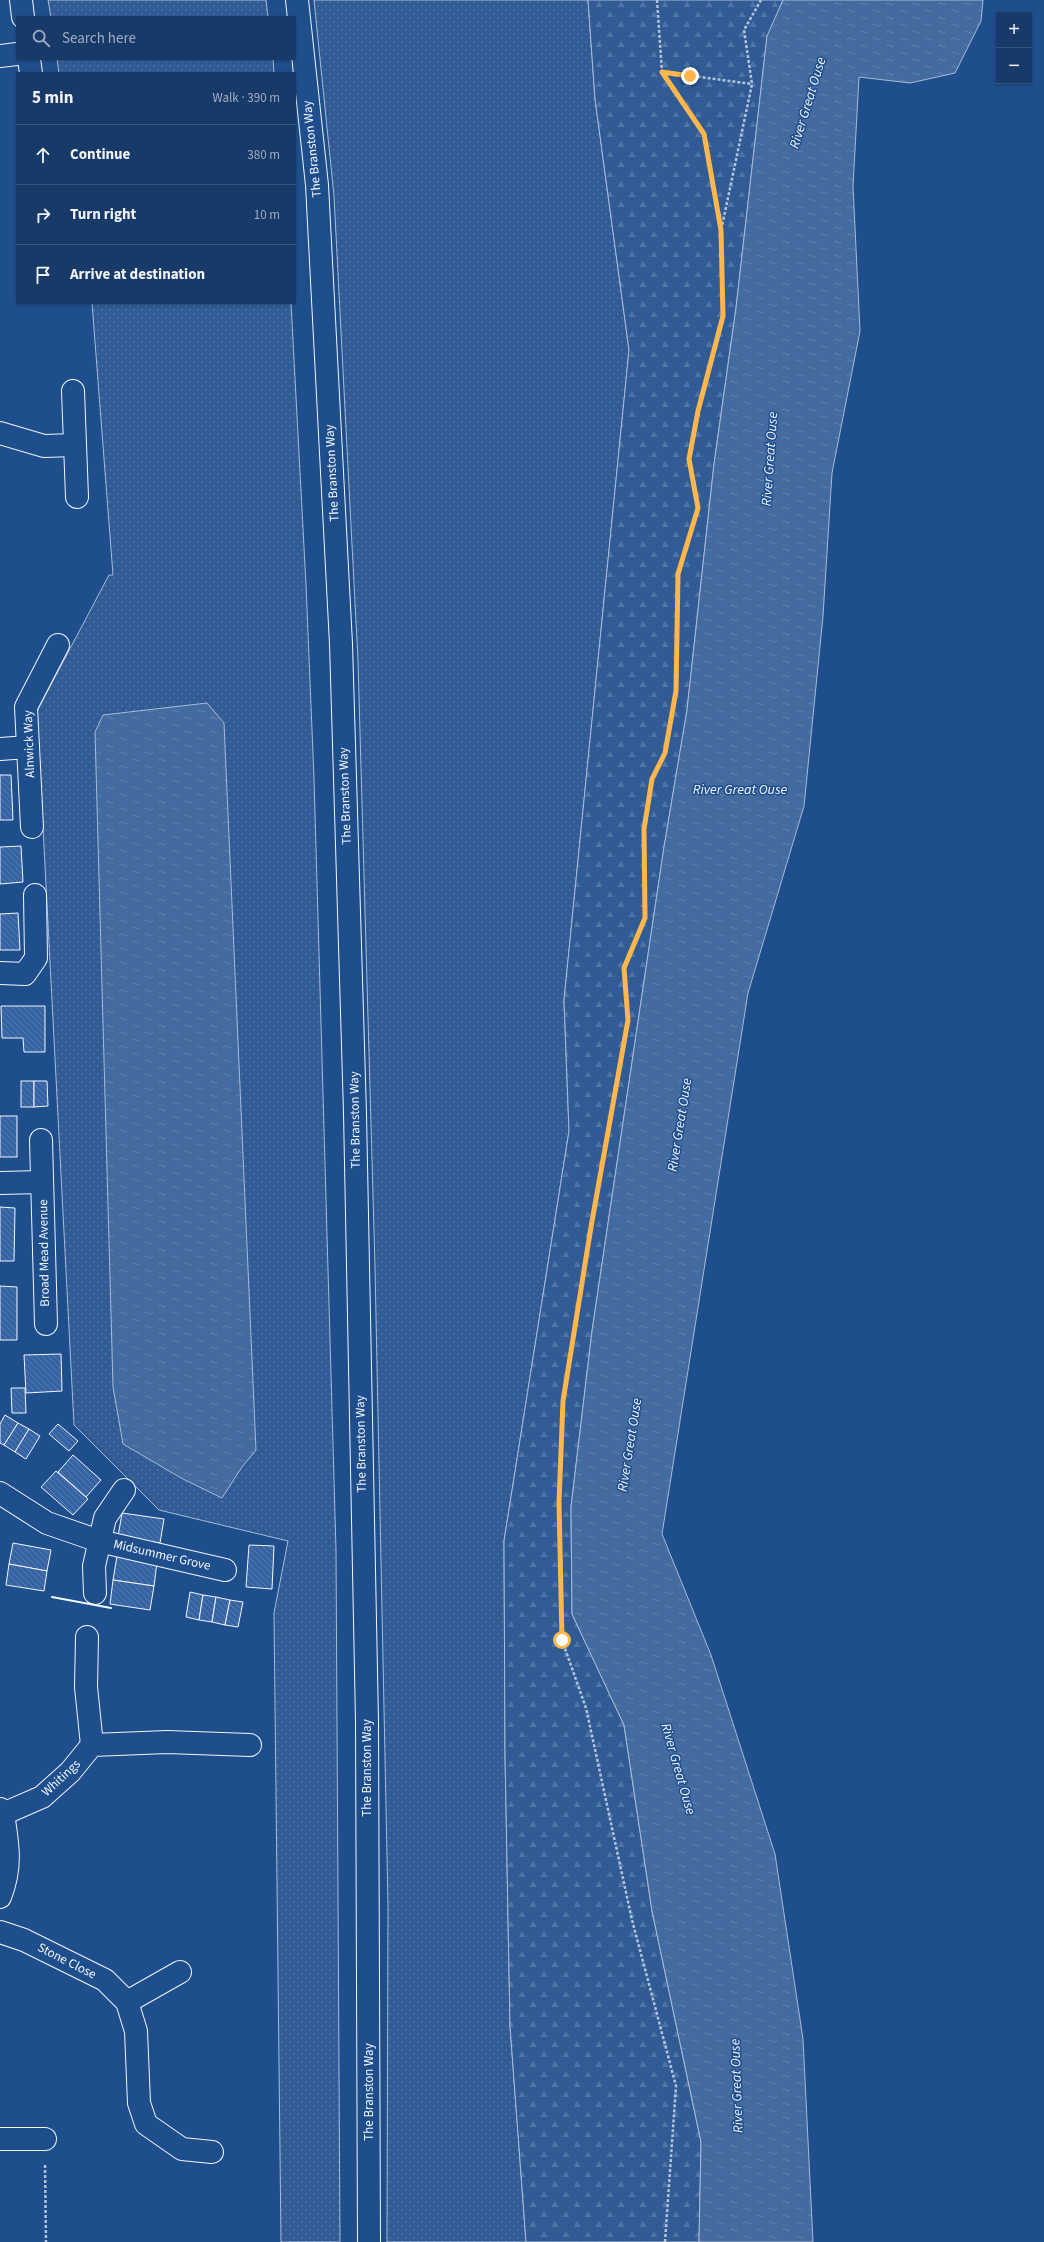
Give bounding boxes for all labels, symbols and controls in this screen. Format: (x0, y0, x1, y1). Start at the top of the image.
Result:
map controls (996, 12, 1032, 84)
button: + (996, 12, 1032, 48)
search box (16, 16, 296, 60)
icon: search (30, 27, 52, 49)
text: Search here (62, 28, 136, 49)
button: − (996, 48, 1032, 84)
water label: River Great Ouse (785, 55, 831, 151)
route end (681, 67, 699, 85)
text: 5 min (32, 86, 73, 110)
text: Walk · 390 m (212, 89, 280, 107)
street label: The Branston Way (298, 100, 326, 198)
icon: ahead (32, 144, 54, 166)
text: Continue (70, 144, 130, 165)
text: 380 m (247, 146, 280, 164)
icon: right (32, 204, 54, 226)
text: Turn right (70, 204, 136, 225)
text: 10 m (254, 206, 280, 224)
icon: arrive (32, 264, 54, 286)
text: Arrive at destination (70, 264, 205, 285)
water label: River Great Ouse (757, 411, 783, 507)
street label: The Branston Way (320, 424, 344, 522)
street label: Alnwick Way (19, 710, 39, 778)
street label: The Branston Way (334, 747, 356, 845)
water label: River Great Ouse (693, 780, 788, 800)
street label: The Branston Way (345, 1071, 365, 1169)
water label: River Great Ouse (663, 1076, 697, 1173)
street label: Broad Mead Avenue (34, 1199, 54, 1307)
street label: The Branston Way (351, 1395, 371, 1493)
water label: River Great Ouse (613, 1396, 647, 1493)
street label: Midsummer Grove (112, 1535, 212, 1575)
route start (553, 1631, 571, 1649)
street label: The Branston Way (358, 1719, 376, 1817)
water label: River Great Ouse (655, 1721, 701, 1817)
street label: Whitings (38, 1755, 85, 1801)
street label: Stone Close (35, 1939, 99, 1983)
water label: River Great Ouse (725, 2038, 749, 2134)
street label: The Branston Way (360, 2043, 378, 2141)

